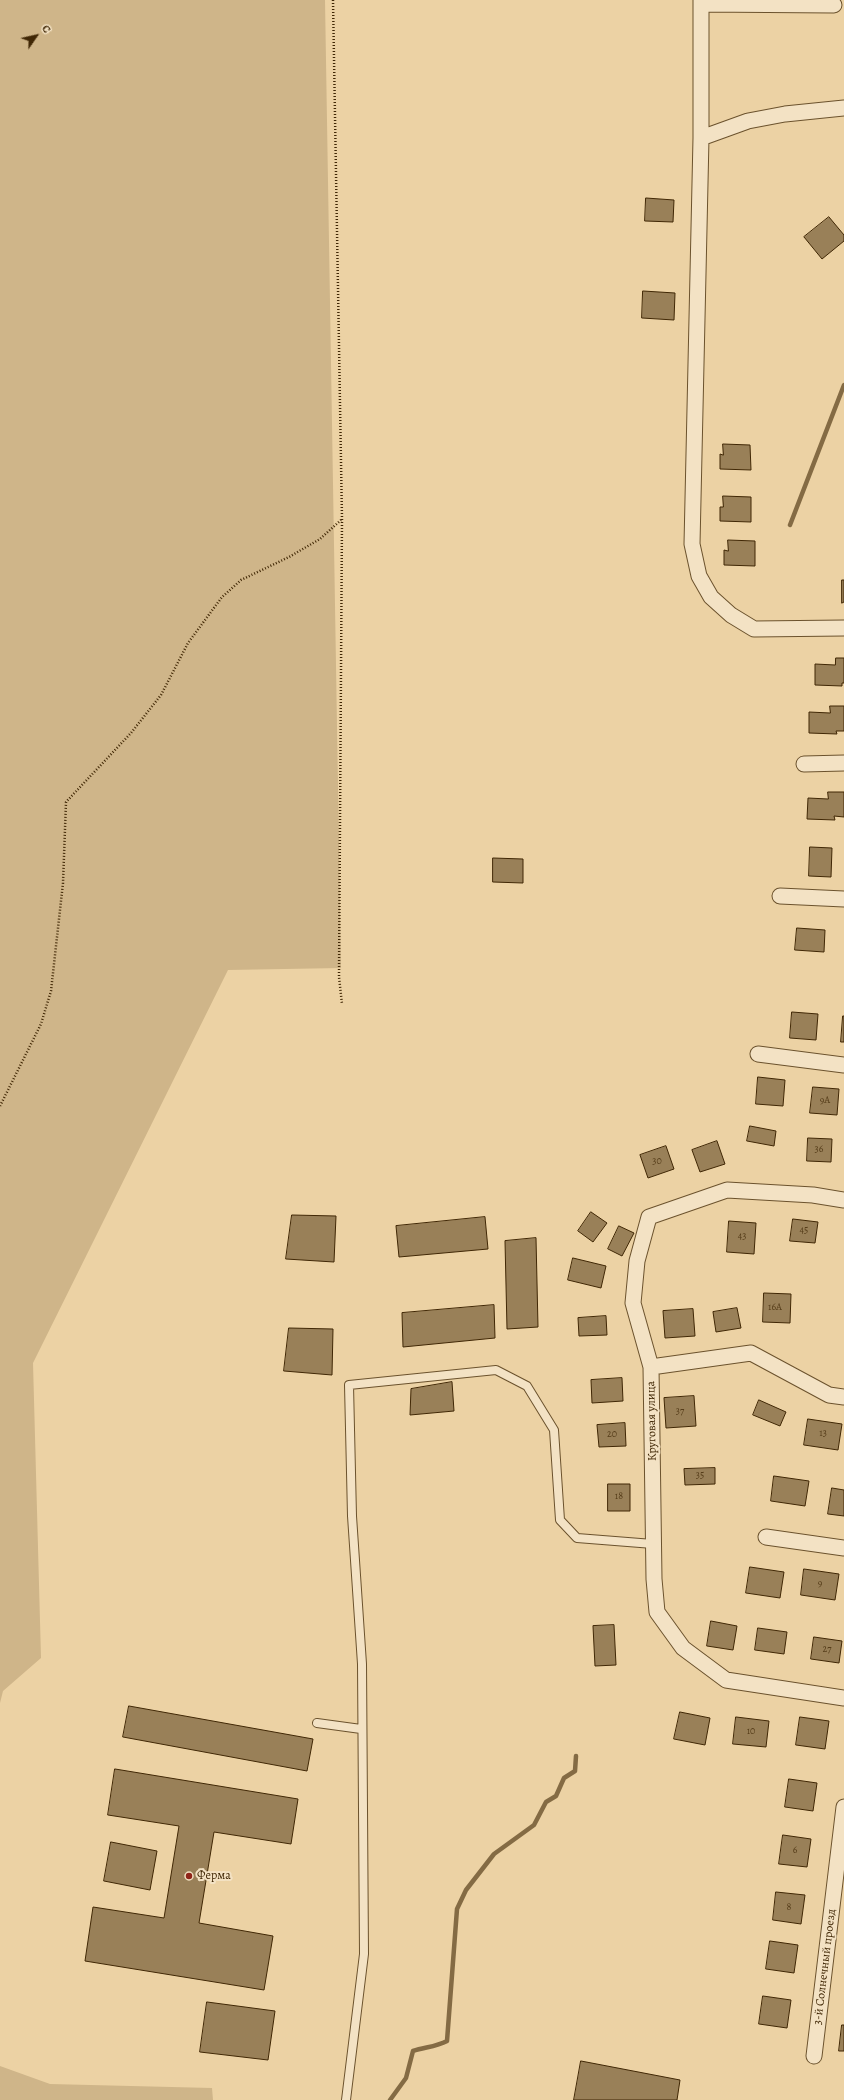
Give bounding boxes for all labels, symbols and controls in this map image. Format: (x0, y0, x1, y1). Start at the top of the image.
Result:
north arrow (16, 16, 56, 56)
text: С (38, 22, 54, 36)
house number: 9А (820, 1095, 830, 1107)
house number: 36 (815, 1144, 823, 1156)
house number: 30 (652, 1156, 662, 1168)
house number: 45 (800, 1225, 808, 1237)
house number: 43 (738, 1231, 746, 1243)
house number: 16А (768, 1302, 782, 1314)
street label: Круговая улица (644, 1381, 660, 1461)
house number: 37 (676, 1406, 684, 1418)
house number: 13 (819, 1428, 827, 1440)
house number: 20 (607, 1429, 617, 1441)
house number: 35 (696, 1470, 704, 1482)
house number: 18 (615, 1491, 623, 1503)
house number: 9 (818, 1578, 822, 1590)
house number: 27 (823, 1644, 831, 1656)
house number: 10 (747, 1726, 755, 1738)
house number: 6 (793, 1845, 797, 1857)
place label: Ферма (197, 1869, 231, 1883)
marker: Ферма (184, 1871, 194, 1881)
house number: 8 (787, 1902, 791, 1914)
street label: 3-й Солнечный проезд (811, 1908, 839, 2026)

